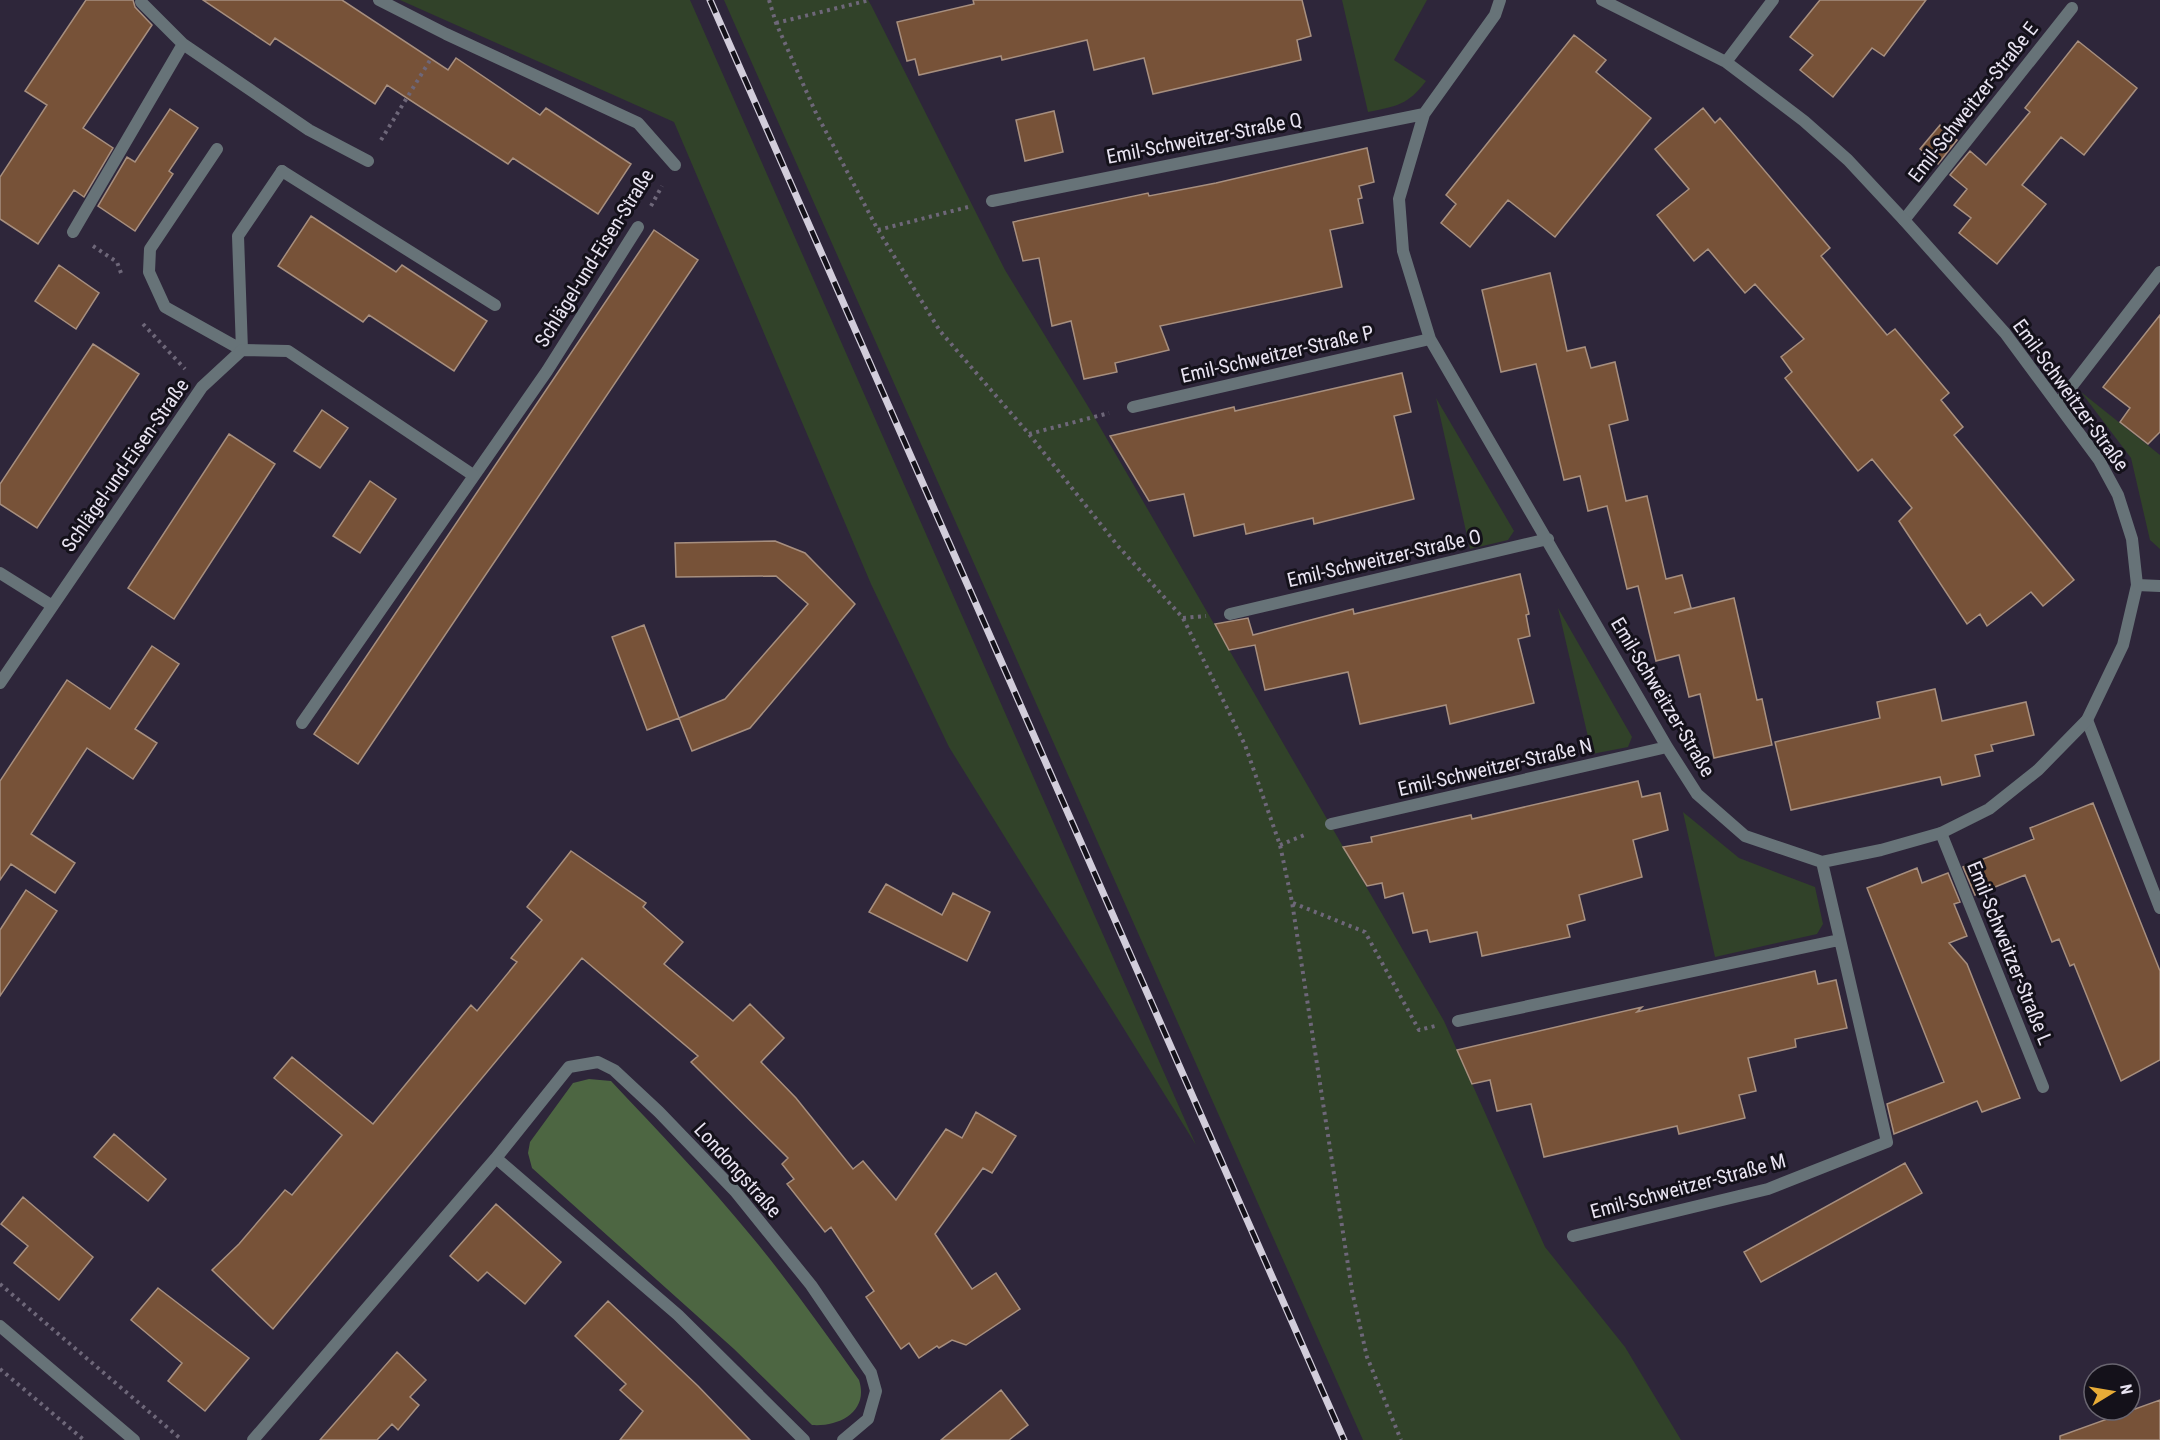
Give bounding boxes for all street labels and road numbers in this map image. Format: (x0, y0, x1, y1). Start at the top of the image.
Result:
street label: Emil-Schweitzer-Straße E (1903, 17, 2043, 187)
street label: Emil-Schweitzer-Straße Q (1104, 107, 1304, 169)
street label: Schlägel-und-Eisen-Straße (529, 164, 659, 352)
street label: Emil-Schweitzer-Straße (2008, 314, 2134, 476)
street label: Emil-Schweitzer-Straße P (1178, 320, 1376, 388)
street label: Schlägel-und-Eisen-Straße (56, 374, 194, 556)
street label: Emil-Schweitzer-Straße O (1285, 524, 1483, 592)
street label: Emil-Schweitzer-Straße (1606, 613, 1720, 781)
street label: Emil-Schweitzer-Straße N (1395, 733, 1595, 801)
street label: Emil-Schweitzer-Straße L (1962, 858, 2058, 1048)
street label: Londongstraße (689, 1118, 787, 1222)
street label: Emil-Schweitzer-Straße M (1588, 1148, 1788, 1224)

